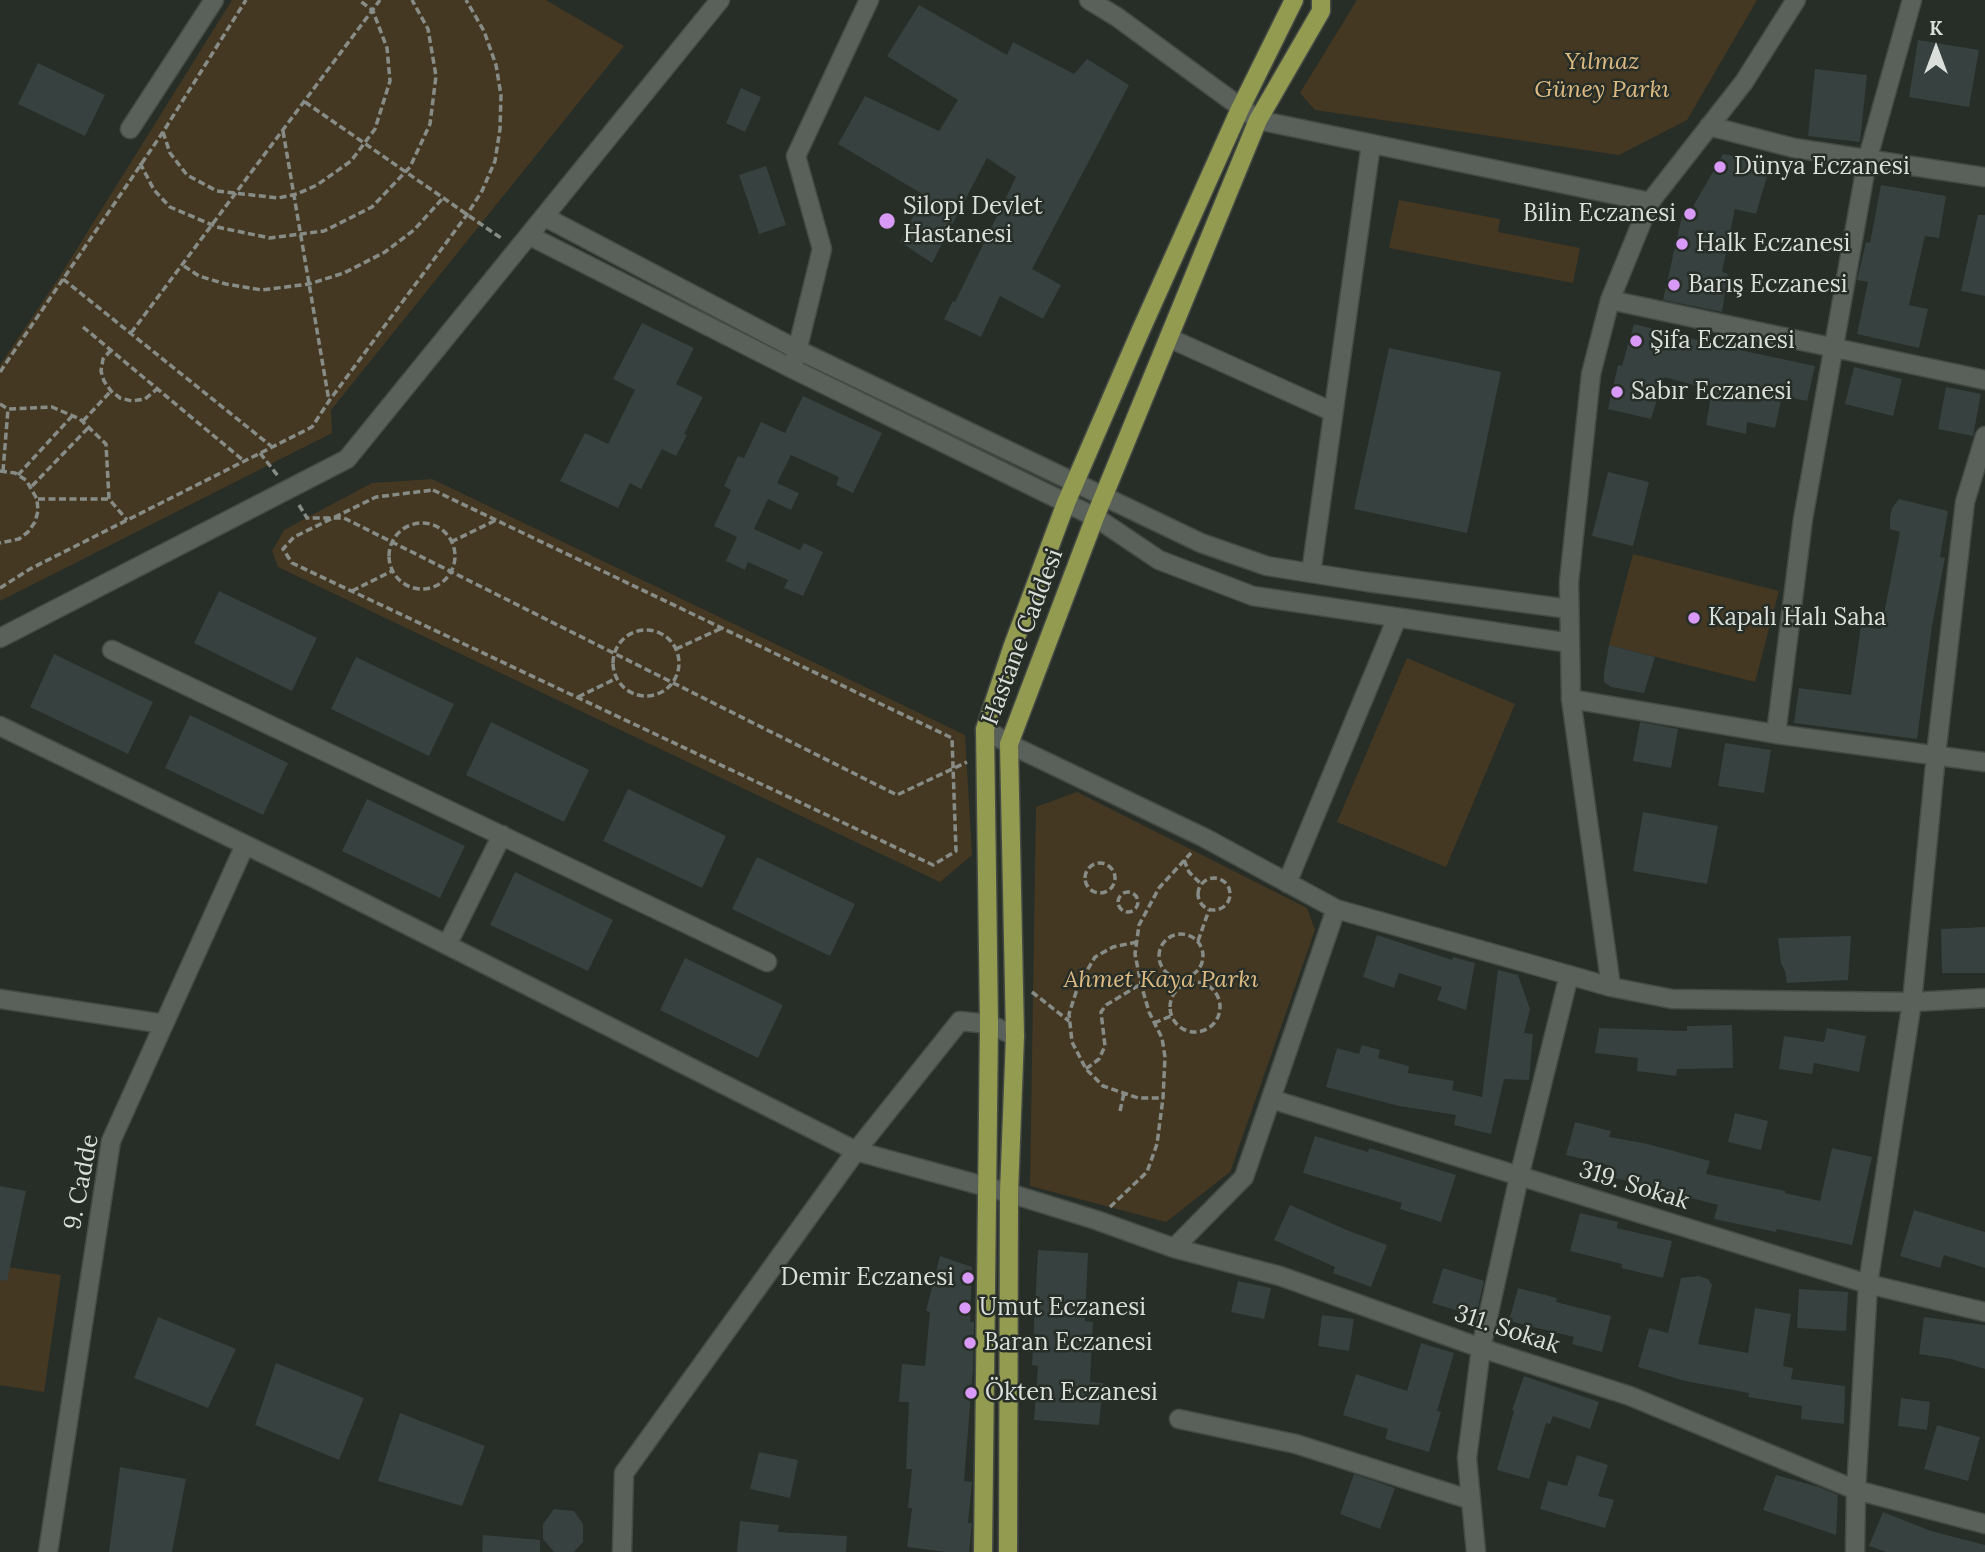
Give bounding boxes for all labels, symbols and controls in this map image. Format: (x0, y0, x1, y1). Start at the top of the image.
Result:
north arrow (1901, 14, 1971, 84)
text: K (1929, 16, 1943, 40)
park label: Yılmaz Güney Parkı (1534, 48, 1670, 104)
place label: Dünya Eczanesi (1734, 153, 1910, 181)
marker: Dünya Eczanesi (1712, 159, 1728, 175)
place label: Silopi Devlet Hastanesi (903, 193, 1043, 249)
place label: Bilin Eczanesi (1523, 200, 1676, 228)
marker: Bilin Eczanesi (1682, 206, 1698, 222)
marker: Silopi Devlet Hastanesi (877, 211, 897, 231)
place label: Halk Eczanesi (1696, 230, 1850, 258)
marker: Halk Eczanesi (1674, 236, 1690, 252)
place label: Barış Eczanesi (1688, 271, 1848, 299)
marker: Barış Eczanesi (1666, 277, 1682, 293)
place label: Şifa Eczanesi (1650, 327, 1795, 355)
marker: Şifa Eczanesi (1628, 333, 1644, 349)
place label: Sabır Eczanesi (1631, 378, 1792, 406)
marker: Sabır Eczanesi (1609, 384, 1625, 400)
street label: Hastane Caddesi (976, 545, 1070, 729)
place label: Kapalı Halı Saha (1708, 604, 1886, 632)
marker: Kapalı Halı Saha (1686, 610, 1702, 626)
park label: Ahmet Kaya Parkı (1063, 966, 1259, 994)
street label: 9. Cadde (59, 1132, 105, 1232)
street label: 319. Sokak (1575, 1156, 1693, 1216)
place label: Demir Eczanesi (781, 1264, 954, 1292)
marker: Demir Eczanesi (960, 1270, 976, 1286)
place label: Umut Eczanesi (979, 1294, 1146, 1322)
street label: 311. Sokak (1451, 1299, 1563, 1361)
marker: Umut Eczanesi (957, 1300, 973, 1316)
place label: Baran Eczanesi (984, 1329, 1152, 1357)
marker: Baran Eczanesi (962, 1335, 978, 1351)
place label: Ökten Eczanesi (985, 1379, 1158, 1407)
marker: Ökten Eczanesi (963, 1385, 979, 1401)

